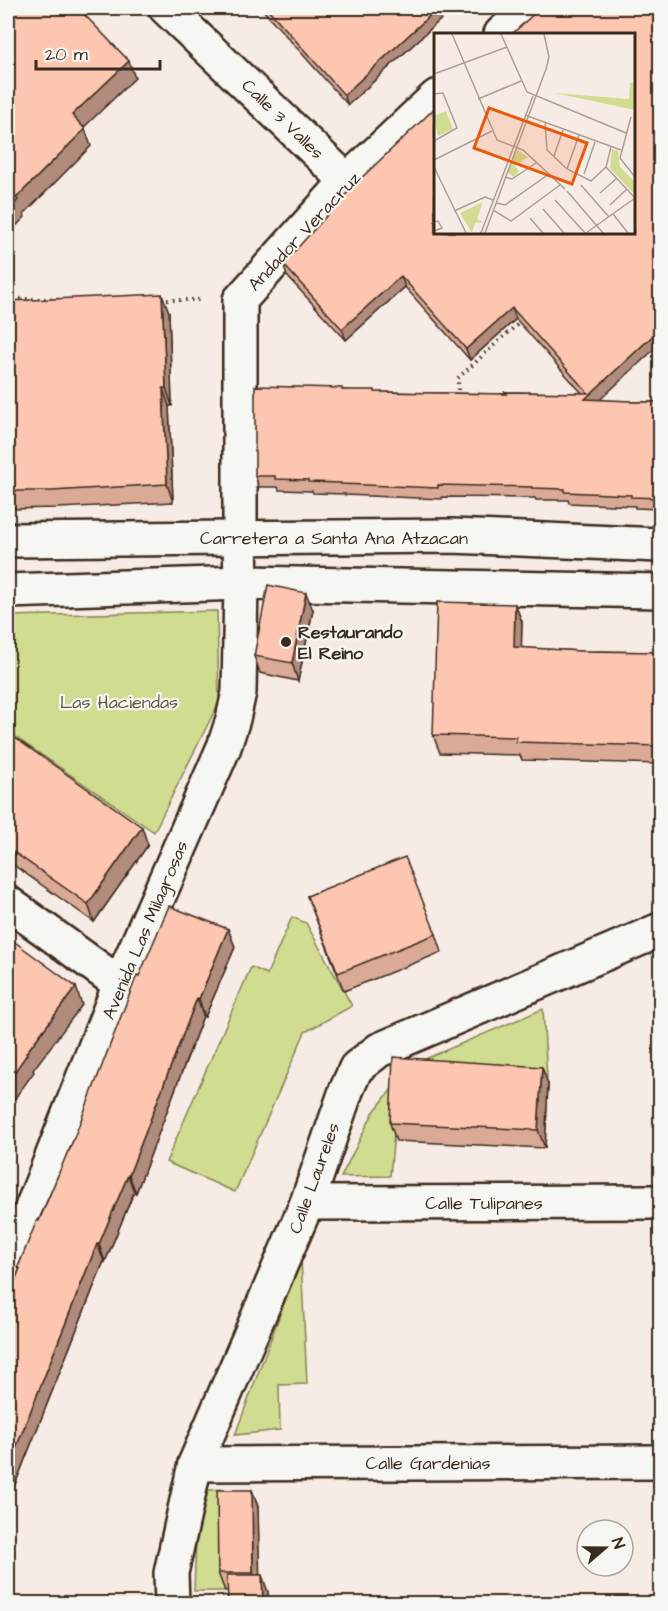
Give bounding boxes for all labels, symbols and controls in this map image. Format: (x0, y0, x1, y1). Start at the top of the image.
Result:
scale bar (36, 33, 160, 71)
inset map (434, 33, 635, 234)
text: 20 m (45, 42, 88, 67)
street label: Calle 3 Valles (236, 74, 329, 165)
street label: Andador Veracruz (242, 166, 366, 297)
street label: Carretera a Santa Ana Atzacan (200, 526, 468, 551)
place label: Restaurando El Reino (298, 620, 404, 666)
marker: Restaurando El Reino (279, 635, 293, 649)
park label: Las Haciendas (60, 690, 178, 715)
street label: Avenida Las Milagrosas (96, 837, 195, 1024)
street label: Calle Laureles (283, 1119, 346, 1237)
street label: Calle Tulipanes (425, 1191, 543, 1216)
street label: Calle Gardenias (366, 1451, 490, 1476)
north arrow (575, 1518, 635, 1578)
text: N (606, 1535, 630, 1552)

